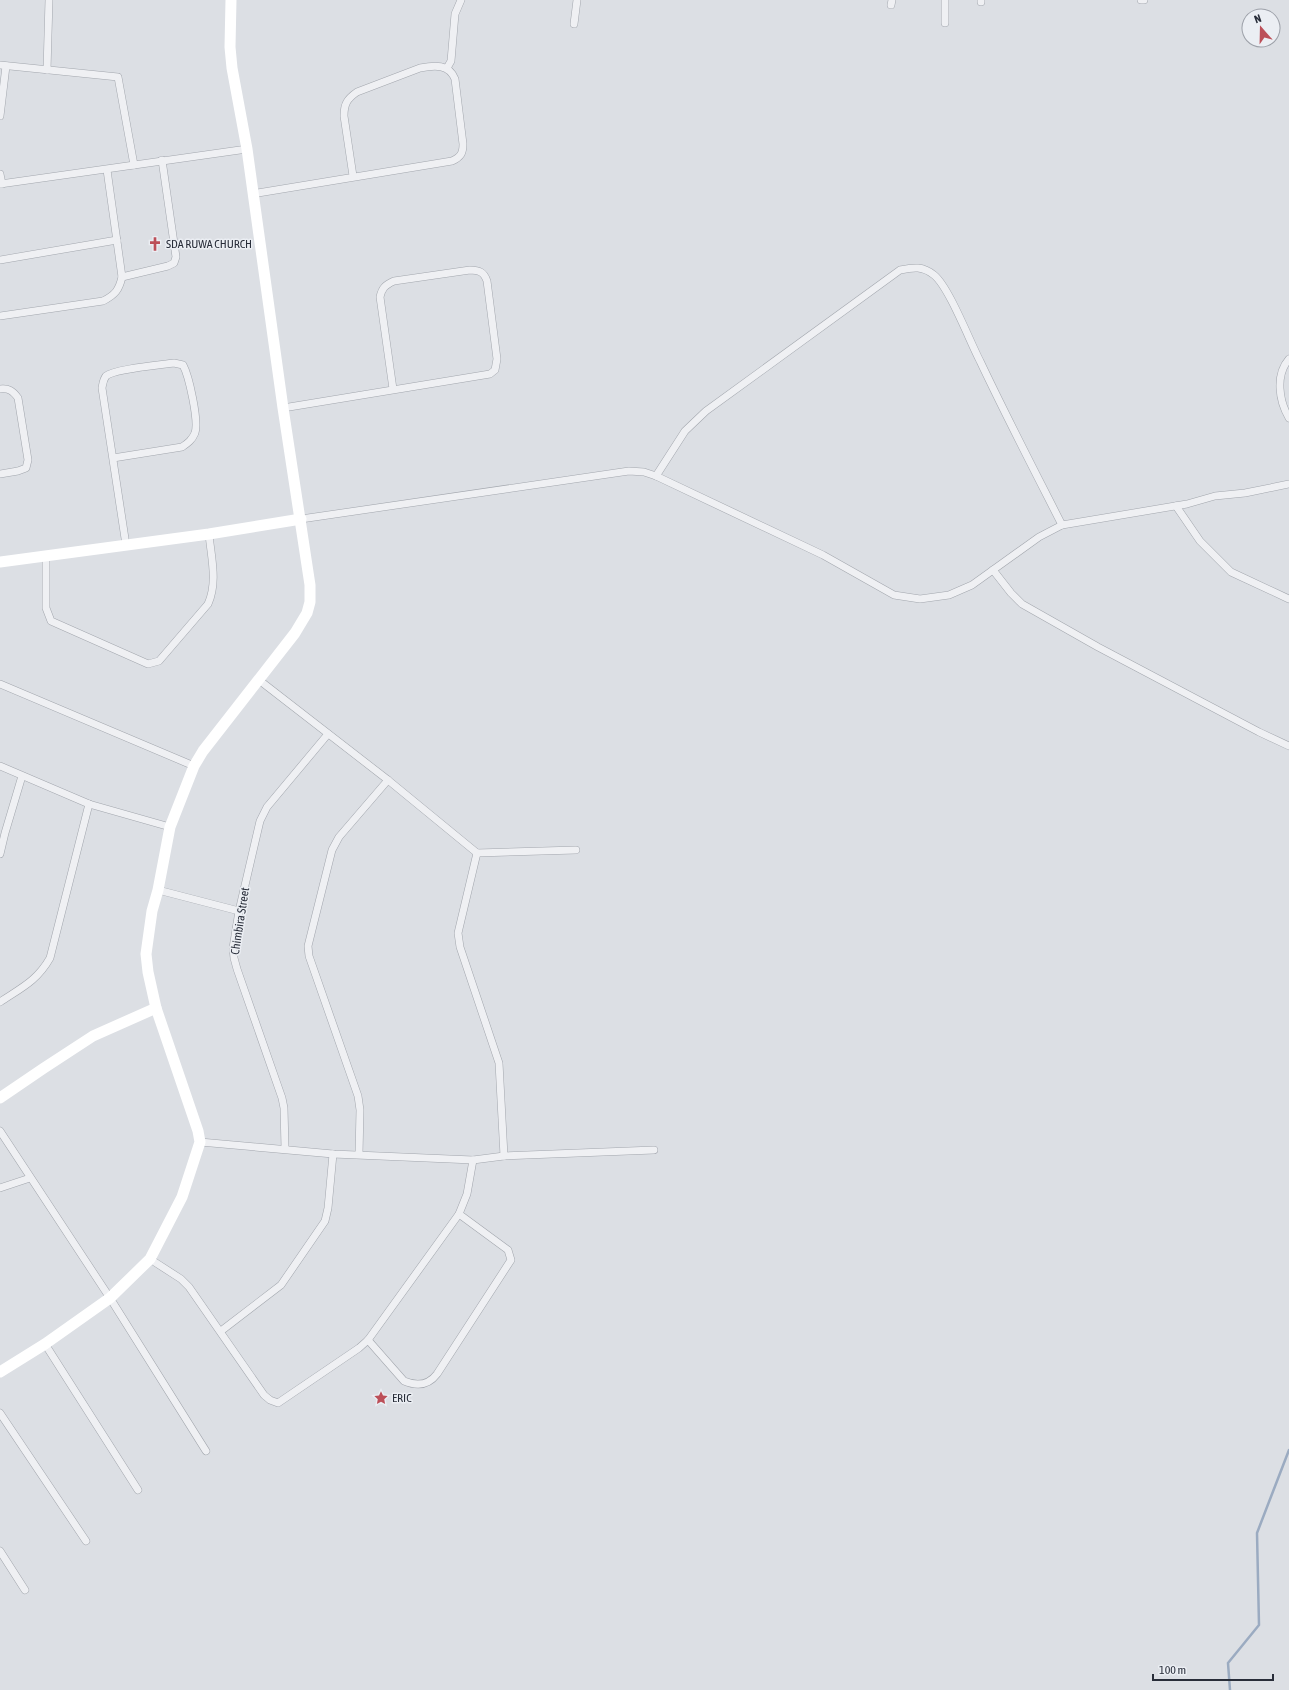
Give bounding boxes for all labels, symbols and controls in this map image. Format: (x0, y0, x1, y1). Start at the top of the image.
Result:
north arrow (1241, 8, 1281, 48)
text: N (1252, 12, 1263, 25)
church icon: SDA RUWA CHURCH (147, 236, 163, 252)
place label: SDA RUWA CHURCH (166, 237, 252, 251)
street label: Chimbira Street (228, 886, 252, 956)
place icon: ERIC (373, 1390, 389, 1406)
place label: ERIC (392, 1391, 412, 1405)
scale bar (1153, 1656, 1273, 1682)
text: 100 m (1159, 1663, 1186, 1677)

